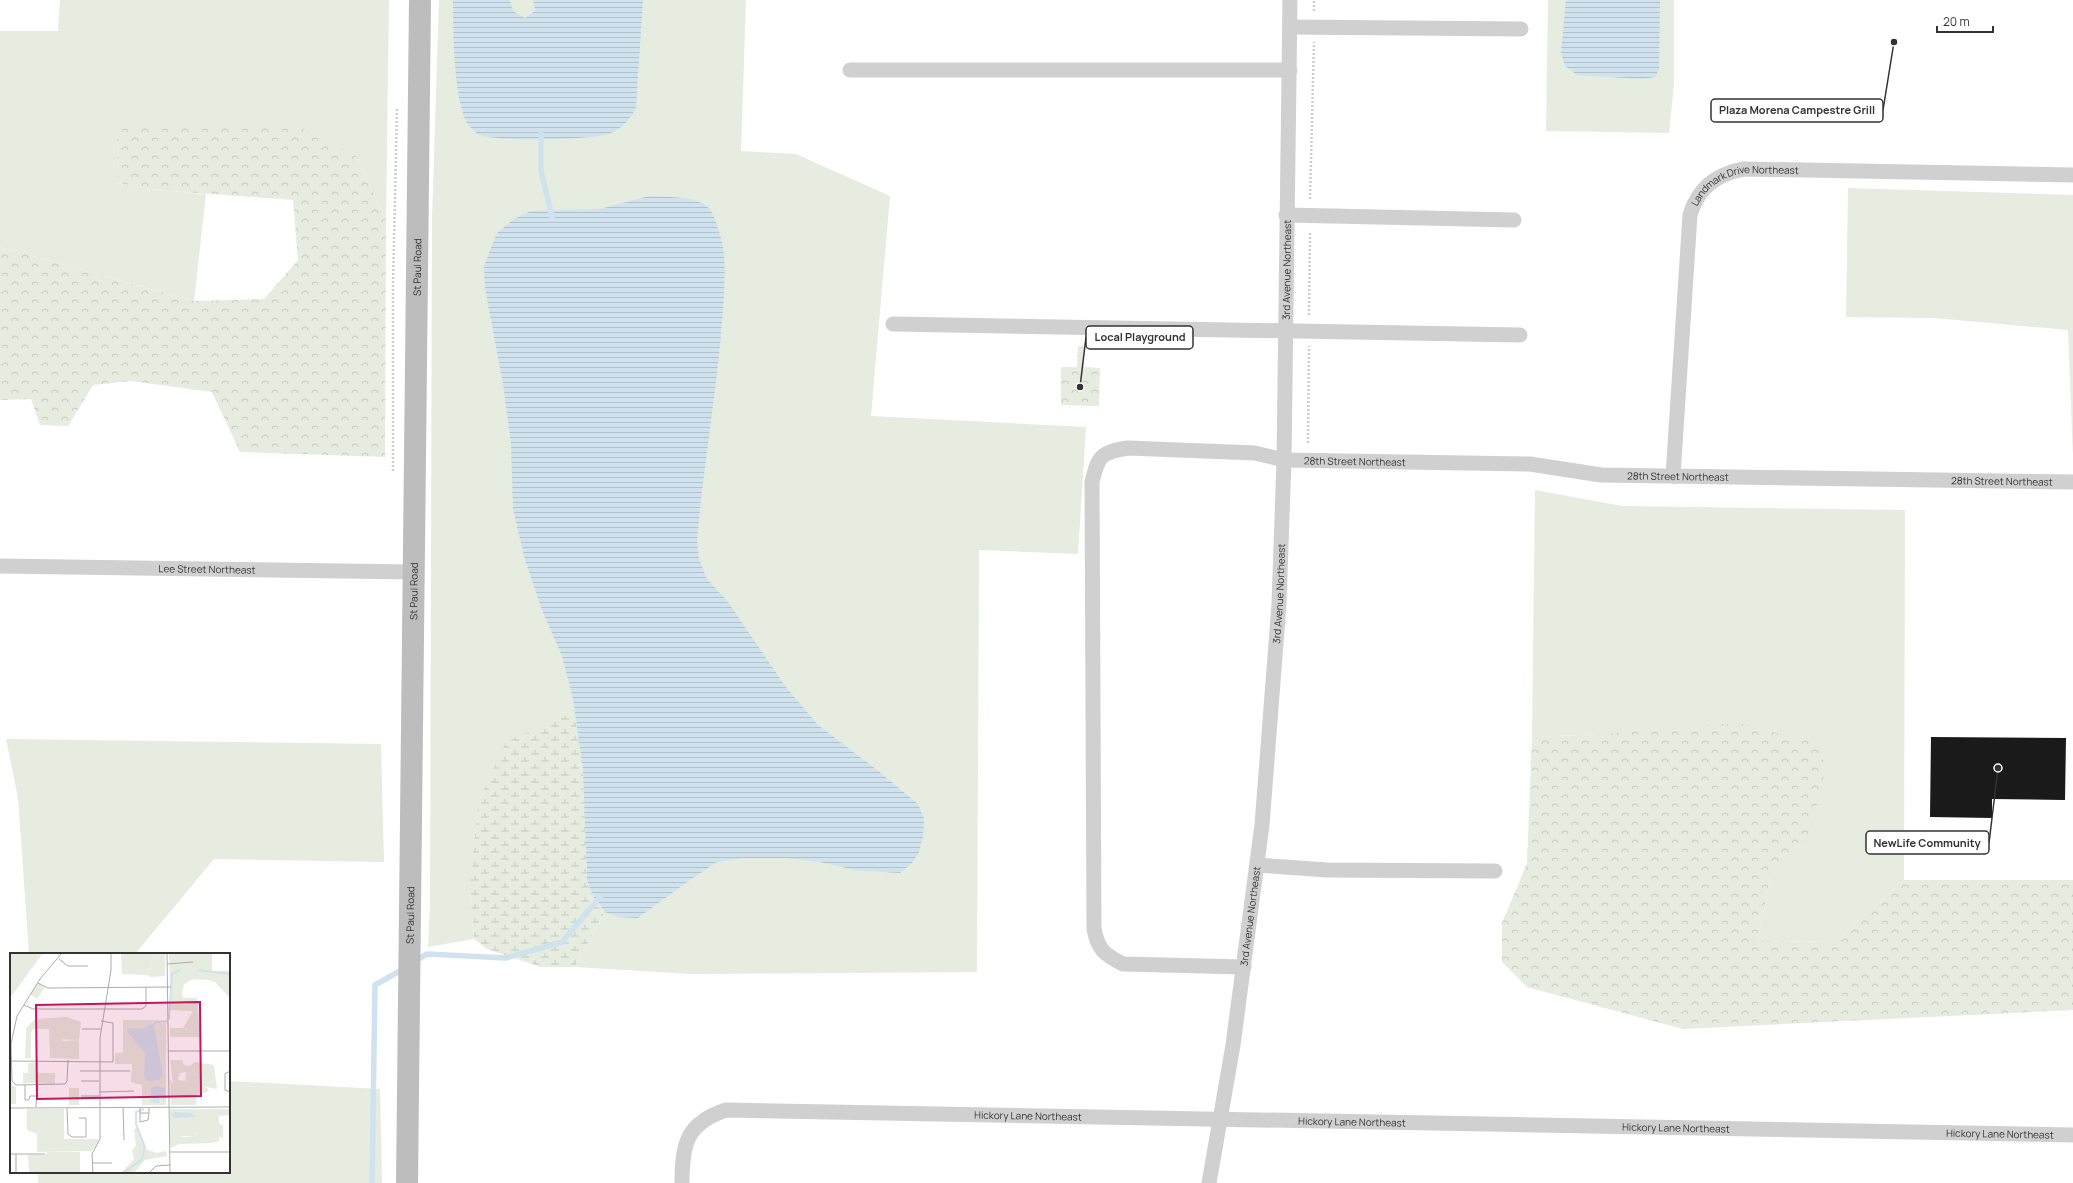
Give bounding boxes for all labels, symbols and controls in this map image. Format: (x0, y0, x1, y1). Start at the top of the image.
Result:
scale bar (1937, 8, 1993, 34)
text: 20 m (1943, 13, 1970, 30)
callout: Plaza Morena Campestre Grill (1711, 99, 1883, 122)
text: Plaza Morena Campestre Grill (1719, 102, 1875, 117)
street label: Landmark Drive Northeast (1687, 162, 1799, 208)
street label: 3rd Avenue Northeast (1279, 220, 1294, 320)
street label: St Paul Road (410, 238, 424, 296)
callout: Local Playground (1086, 326, 1193, 349)
text: Local Playground (1095, 329, 1186, 344)
street label: 28th Street Northeast (1304, 453, 1406, 469)
street label: 28th Street Northeast (1627, 468, 1729, 484)
street label: 28th Street Northeast (1951, 473, 2053, 489)
street label: 3rd Avenue Northeast (1269, 543, 1288, 644)
street label: Lee Street Northeast (158, 561, 256, 577)
street label: St Paul Road (406, 562, 421, 620)
callout: NewLife Community (1866, 831, 1989, 854)
text: NewLife Community (1873, 835, 1981, 850)
street label: 3rd Avenue Northeast (1236, 866, 1263, 967)
street label: St Paul Road (403, 886, 417, 944)
inset map (10, 953, 230, 1173)
street label: Hickory Lane Northeast (974, 1108, 1082, 1124)
street label: Hickory Lane Northeast (1298, 1114, 1406, 1130)
street label: Hickory Lane Northeast (1622, 1120, 1730, 1136)
street label: Hickory Lane Northeast (1946, 1126, 2054, 1142)

